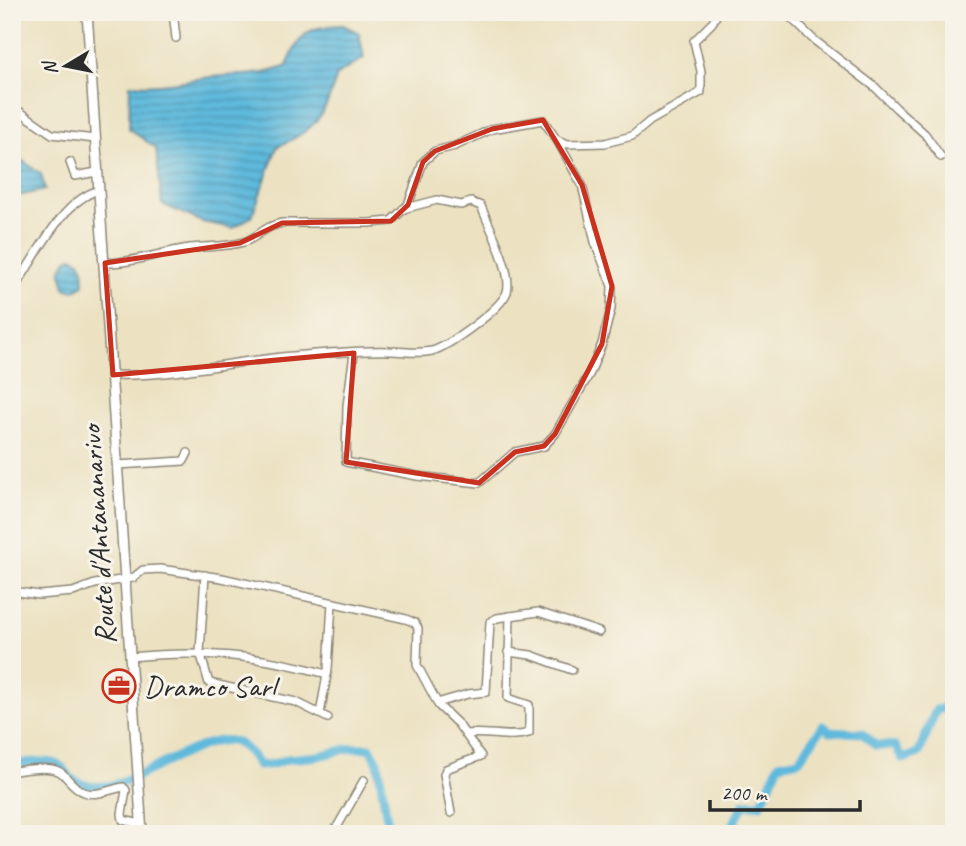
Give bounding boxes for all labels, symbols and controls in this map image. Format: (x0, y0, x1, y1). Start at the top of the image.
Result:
north arrow (32, 32, 102, 102)
text: N (37, 58, 63, 77)
street label: Route d'Antananarivo (71, 421, 125, 646)
office icon: Dramco Sarl (100, 667, 138, 705)
place label: Dramco Sarl (144, 667, 280, 705)
scale bar (710, 769, 861, 813)
text: 200 m (721, 780, 768, 806)

